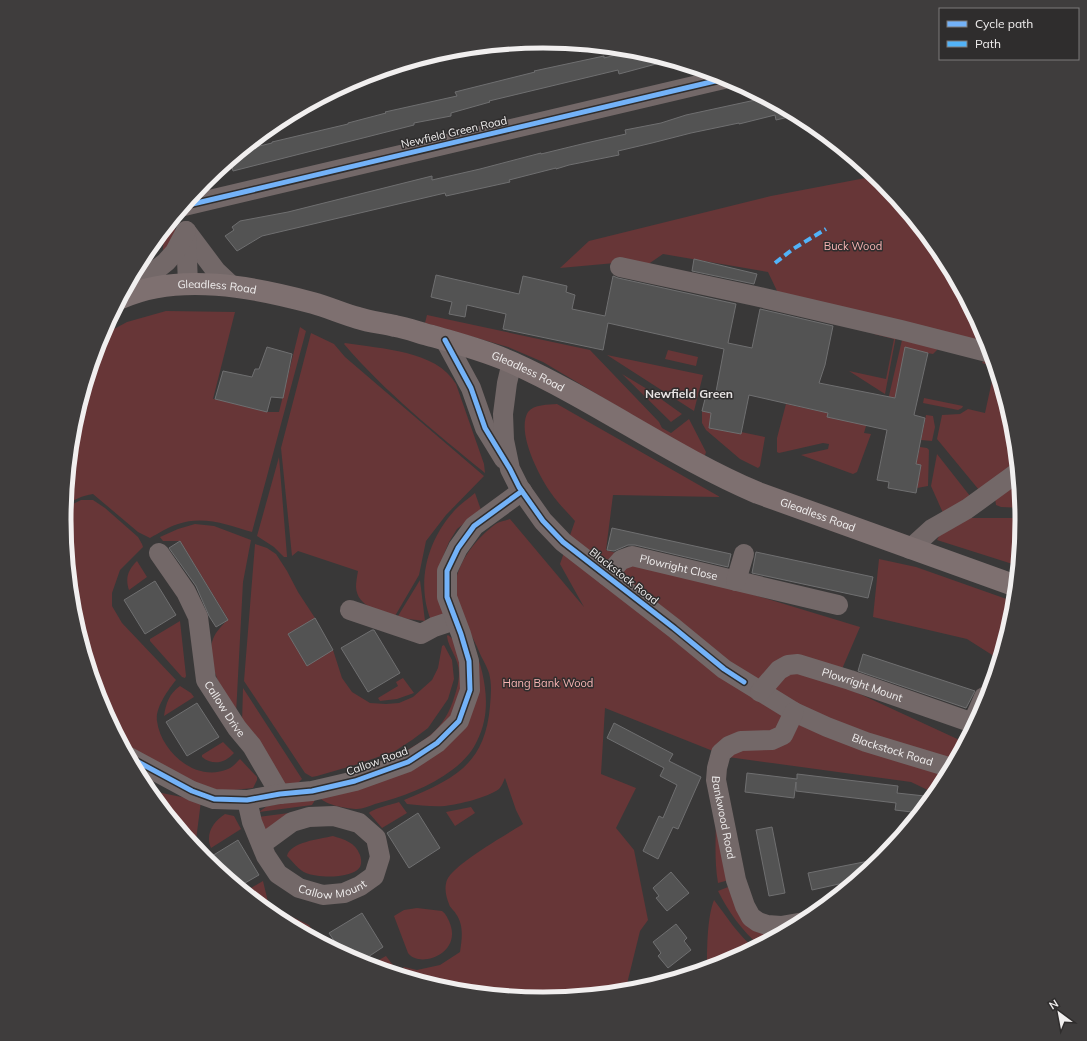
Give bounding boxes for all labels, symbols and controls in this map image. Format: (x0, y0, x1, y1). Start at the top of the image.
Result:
legend (939, 8, 1079, 60)
text: Cycle path (975, 16, 1033, 31)
text: Path (975, 36, 1001, 51)
street label: Newfield Green Road (400, 113, 508, 151)
park label: Buck Wood (824, 239, 882, 253)
street label: Gleadless Road (177, 277, 258, 297)
street label: Gleadless Road (490, 348, 567, 394)
district label: Newfield Green (645, 386, 733, 401)
street label: Gleadless Road (778, 495, 858, 535)
street label: Blackstock Road (587, 545, 661, 607)
street label: Plowright Close (638, 551, 719, 583)
street label: Plowright Mount (820, 665, 905, 705)
park label: Hang Bank Wood (503, 676, 593, 690)
street label: Callow Drive (201, 678, 248, 740)
street label: Blackstock Road (850, 730, 935, 769)
street label: Callow Road (344, 743, 410, 779)
street label: Bankwood Road (709, 775, 739, 860)
street label: Callow Mount (297, 877, 369, 902)
north arrow (1039, 993, 1079, 1033)
text: N (1046, 996, 1061, 1013)

